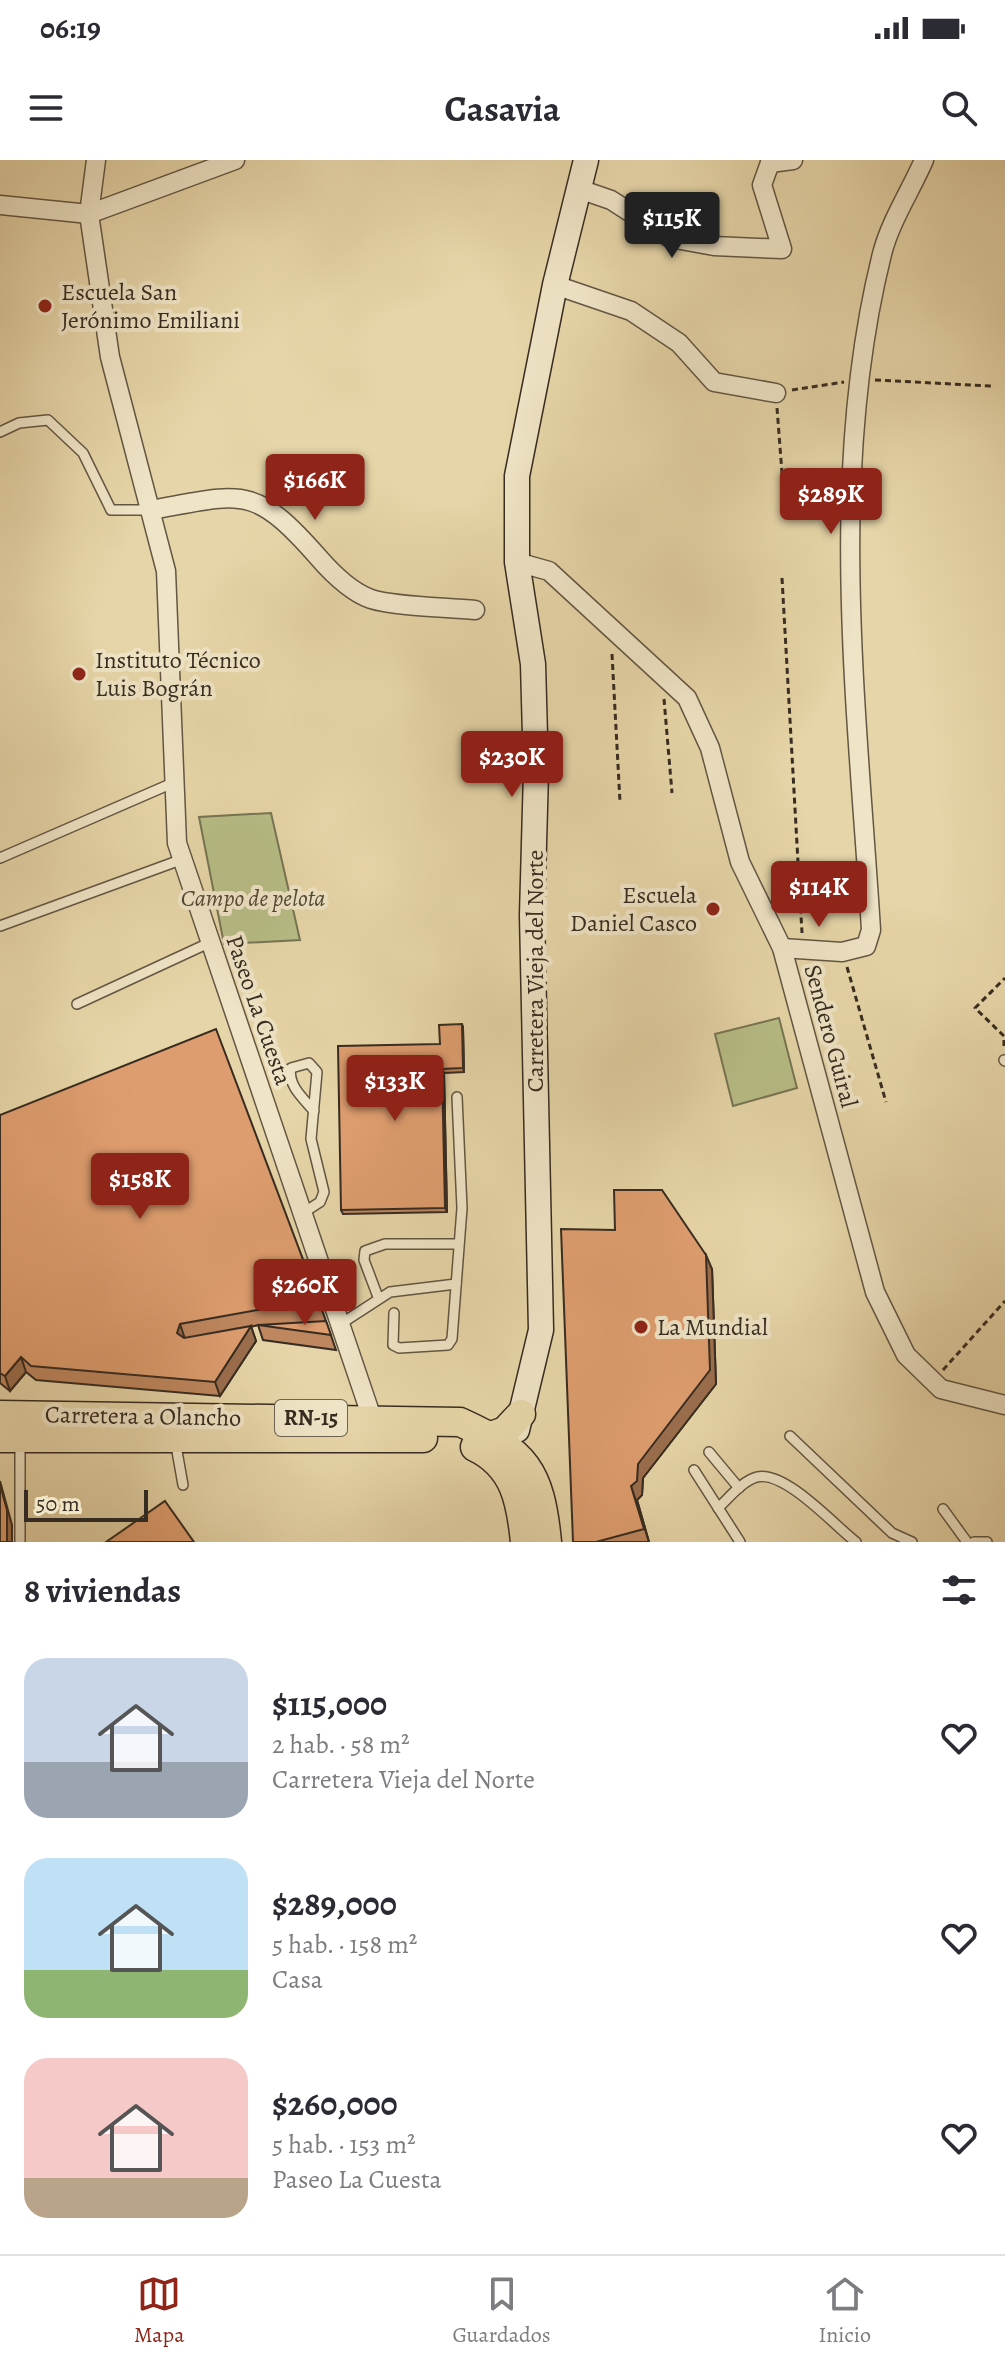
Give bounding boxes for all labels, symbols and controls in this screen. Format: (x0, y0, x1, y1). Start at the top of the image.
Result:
text: 06:19 (40, 8, 101, 48)
text: Casavia (445, 84, 560, 133)
icon: menu (24, 86, 68, 130)
icon: search (937, 86, 981, 130)
pin: $115K (616, 192, 728, 260)
text: $115K (643, 200, 701, 235)
place label: Escuela San Jerónimo Emiliani (61, 276, 240, 336)
marker: Escuela San Jerónimo Emiliani (36, 297, 54, 315)
pin: $166K (259, 454, 371, 522)
text: $166K (284, 462, 346, 497)
pin: $289K (775, 468, 887, 536)
text: $289K (798, 476, 864, 511)
place label: Instituto Técnico Luis Bográn (95, 644, 261, 704)
marker: Instituto Técnico Luis Bográn (70, 665, 88, 683)
pin: $230K (456, 731, 568, 799)
text: $230K (479, 739, 545, 774)
street label: Carretera Vieja del Norte (519, 850, 551, 1092)
pin: $114K (763, 861, 875, 929)
text: $114K (789, 869, 849, 904)
place label: Escuela Daniel Casco (570, 879, 698, 939)
park label: Campo de pelota (181, 882, 325, 914)
marker: Escuela Daniel Casco (704, 900, 722, 918)
street label: Paseo La Cuesta (218, 931, 300, 1090)
street label: Sendero Guiral (797, 961, 865, 1111)
pin: $133K (339, 1055, 451, 1123)
text: $133K (365, 1063, 425, 1098)
pin: $158K (84, 1153, 196, 1221)
text: $158K (109, 1161, 171, 1196)
pin: $260K (249, 1259, 361, 1327)
text: $260K (272, 1267, 338, 1302)
place label: La Mundial (657, 1311, 768, 1343)
marker: La Mundial (632, 1318, 650, 1336)
street label: Carretera a Olancho (45, 1398, 241, 1434)
road number: RN-15 (275, 1400, 347, 1436)
scale bar (24, 1486, 148, 1522)
text: 50 m (36, 1489, 80, 1519)
text: 8 viviendas (24, 1567, 181, 1614)
icon: filters (937, 1568, 981, 1612)
text: $115,000 (272, 1680, 387, 1727)
icon: home (88, 1690, 184, 1786)
icon: heart (937, 1716, 981, 1760)
text: 2 hab. · 58 m² (272, 1727, 410, 1762)
text: Carretera Vieja del Norte (272, 1762, 535, 1797)
text: $289,000 (272, 1880, 397, 1927)
icon: home (88, 1890, 184, 1986)
icon: heart (937, 1916, 981, 1960)
text: 5 hab. · 158 m² (272, 1927, 417, 1962)
text: Casa (272, 1962, 323, 1997)
text: $260,000 (272, 2080, 398, 2127)
icon: home (88, 2090, 184, 2186)
icon: heart (937, 2116, 981, 2160)
text: 5 hab. · 153 m² (272, 2127, 416, 2162)
text: Paseo La Cuesta (272, 2162, 442, 2197)
tab: Mapa (134, 2272, 184, 2350)
tab: Guardados (452, 2272, 551, 2350)
tab: Inicio (819, 2272, 871, 2350)

